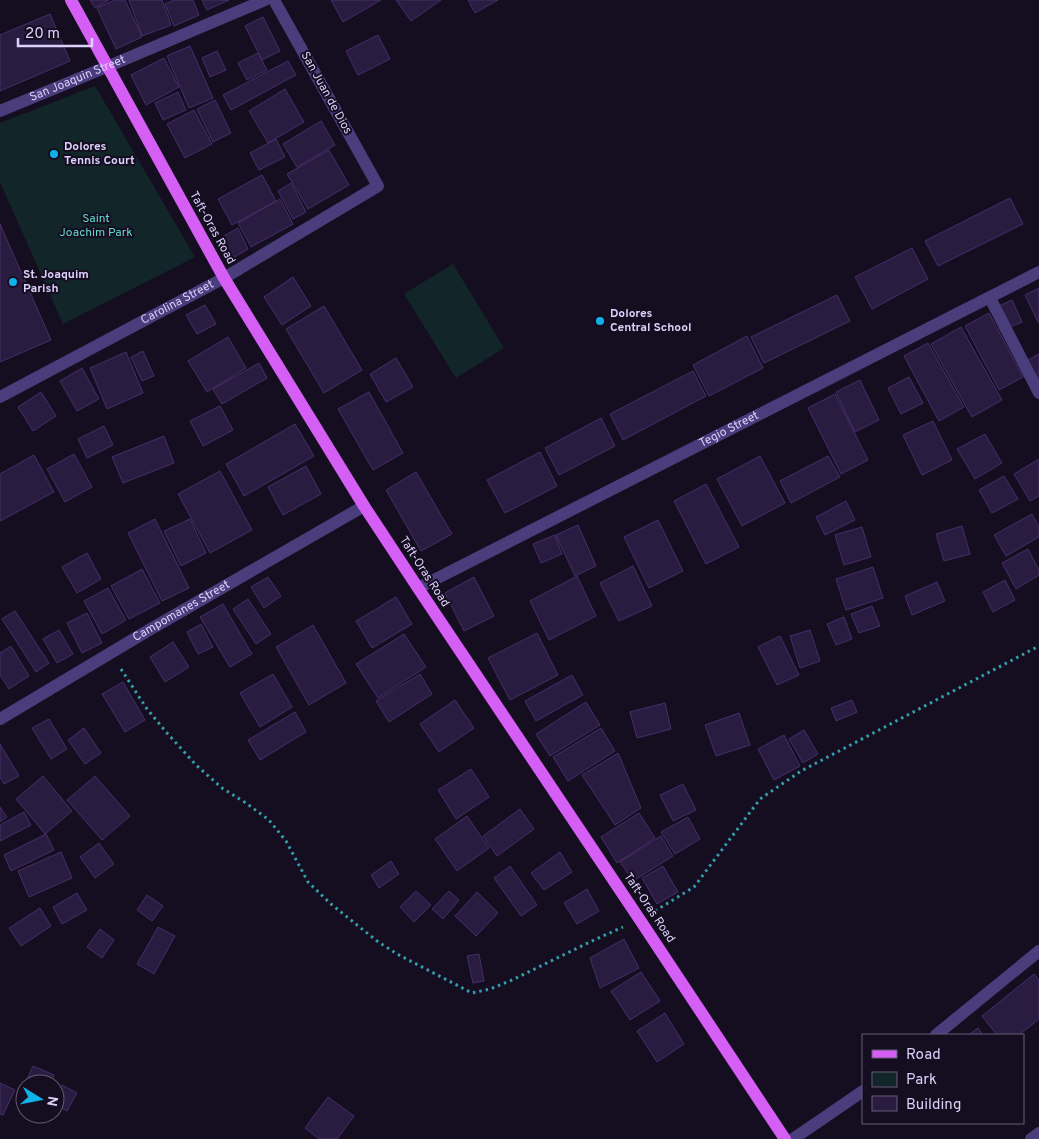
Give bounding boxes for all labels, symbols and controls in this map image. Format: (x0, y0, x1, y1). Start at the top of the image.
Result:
scale bar (18, 15, 91, 47)
text: 20 m (25, 25, 60, 44)
street label: San Juan de Dios (297, 49, 355, 137)
street label: San Joaquin Street (27, 52, 128, 106)
place label: Dolores Tennis Court (64, 139, 135, 169)
marker: Dolores Tennis Court (48, 148, 60, 160)
street label: Taft-Oras Road (185, 189, 239, 267)
park label: Saint Joachim Park (59, 211, 133, 241)
place label: St. Joaquim Parish (23, 267, 89, 297)
marker: St. Joaquim Parish (7, 276, 19, 288)
street label: Carolina Street (138, 277, 217, 329)
place label: Dolores Central School (610, 306, 692, 336)
marker: Dolores Central School (594, 315, 606, 327)
street label: Tegio Street (696, 408, 762, 452)
street label: Taft-Oras Road (395, 534, 453, 610)
street label: Campomanes Street (130, 577, 233, 646)
street label: Taft-Oras Road (620, 870, 678, 946)
legend (862, 1034, 1024, 1124)
text: Road (906, 1046, 941, 1065)
text: Park (906, 1071, 937, 1090)
north arrow (15, 1074, 65, 1124)
text: N (42, 1095, 61, 1107)
text: Building (906, 1096, 961, 1115)

